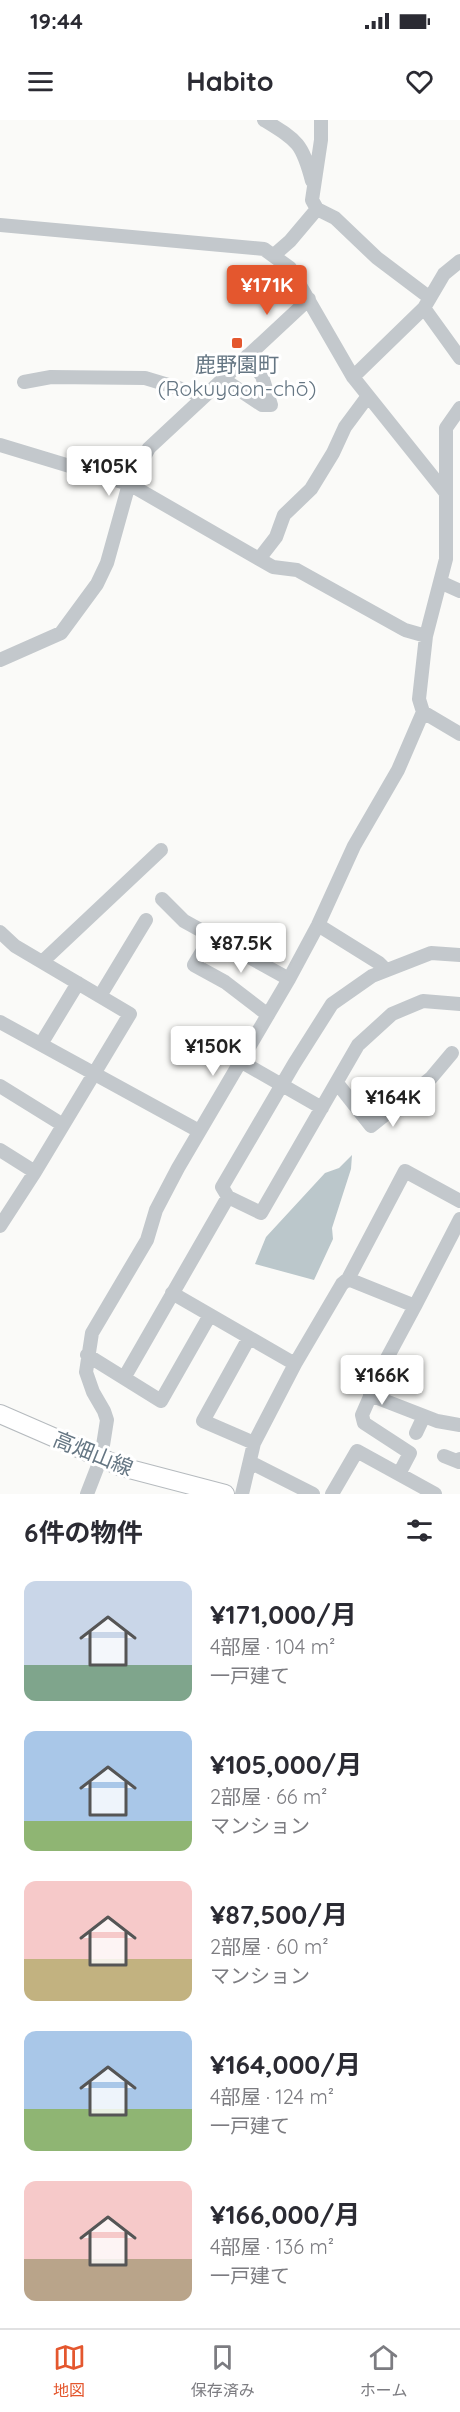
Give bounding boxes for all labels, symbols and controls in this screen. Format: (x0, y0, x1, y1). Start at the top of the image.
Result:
text: 19:44 (30, 7, 83, 35)
text: Habito (186, 64, 274, 98)
icon: menu (24, 65, 57, 98)
icon: heart (403, 65, 436, 98)
pin: ¥171K (225, 265, 309, 316)
text: ¥171K (241, 272, 293, 297)
marker: 鹿野園町 (Rokuyaon-chō) (230, 336, 244, 350)
place label: 鹿野園町 (Rokuyaon-chō) (158, 351, 316, 401)
pin: ¥105K (67, 446, 151, 497)
text: ¥105K (81, 453, 137, 478)
pin: ¥87.5K (192, 923, 290, 974)
text: ¥87.5K (210, 930, 272, 955)
pin: ¥150K (171, 1026, 255, 1077)
text: ¥150K (185, 1033, 241, 1058)
pin: ¥164K (351, 1077, 435, 1128)
text: ¥164K (365, 1084, 421, 1109)
pin: ¥166K (340, 1355, 424, 1406)
text: ¥166K (355, 1362, 409, 1387)
street label: 高畑山線 (50, 1425, 137, 1481)
icon: filters (403, 1514, 436, 1547)
text: 6件の物件 (24, 1516, 142, 1549)
text: ¥171,000/月 (210, 1598, 357, 1631)
icon: home (72, 1605, 144, 1677)
text: 4部屋 · 104 m² (210, 1634, 335, 1659)
text: 一戸建て (210, 1663, 290, 1688)
text: ¥105,000/月 (210, 1748, 362, 1781)
icon: home (72, 1755, 144, 1827)
text: 2部屋 · 66 m² (210, 1784, 327, 1809)
text: マンション (210, 1813, 310, 1838)
text: ¥87,500/月 (210, 1898, 348, 1931)
icon: home (72, 1905, 144, 1977)
text: 2部屋 · 60 m² (210, 1934, 329, 1959)
text: マンション (210, 1963, 310, 1988)
text: ¥164,000/月 (210, 2048, 361, 2081)
icon: home (72, 2055, 144, 2127)
text: 4部屋 · 124 m² (210, 2084, 334, 2109)
text: 一戸建て (210, 2113, 290, 2138)
text: ¥166,000/月 (210, 2198, 360, 2231)
icon: home (72, 2205, 144, 2277)
text: 4部屋 · 136 m² (210, 2234, 334, 2259)
text: 一戸建て (210, 2263, 290, 2288)
tab: 地図 (53, 2341, 86, 2401)
tab: 保存済み (191, 2341, 255, 2401)
tab: ホーム (360, 2341, 407, 2401)

